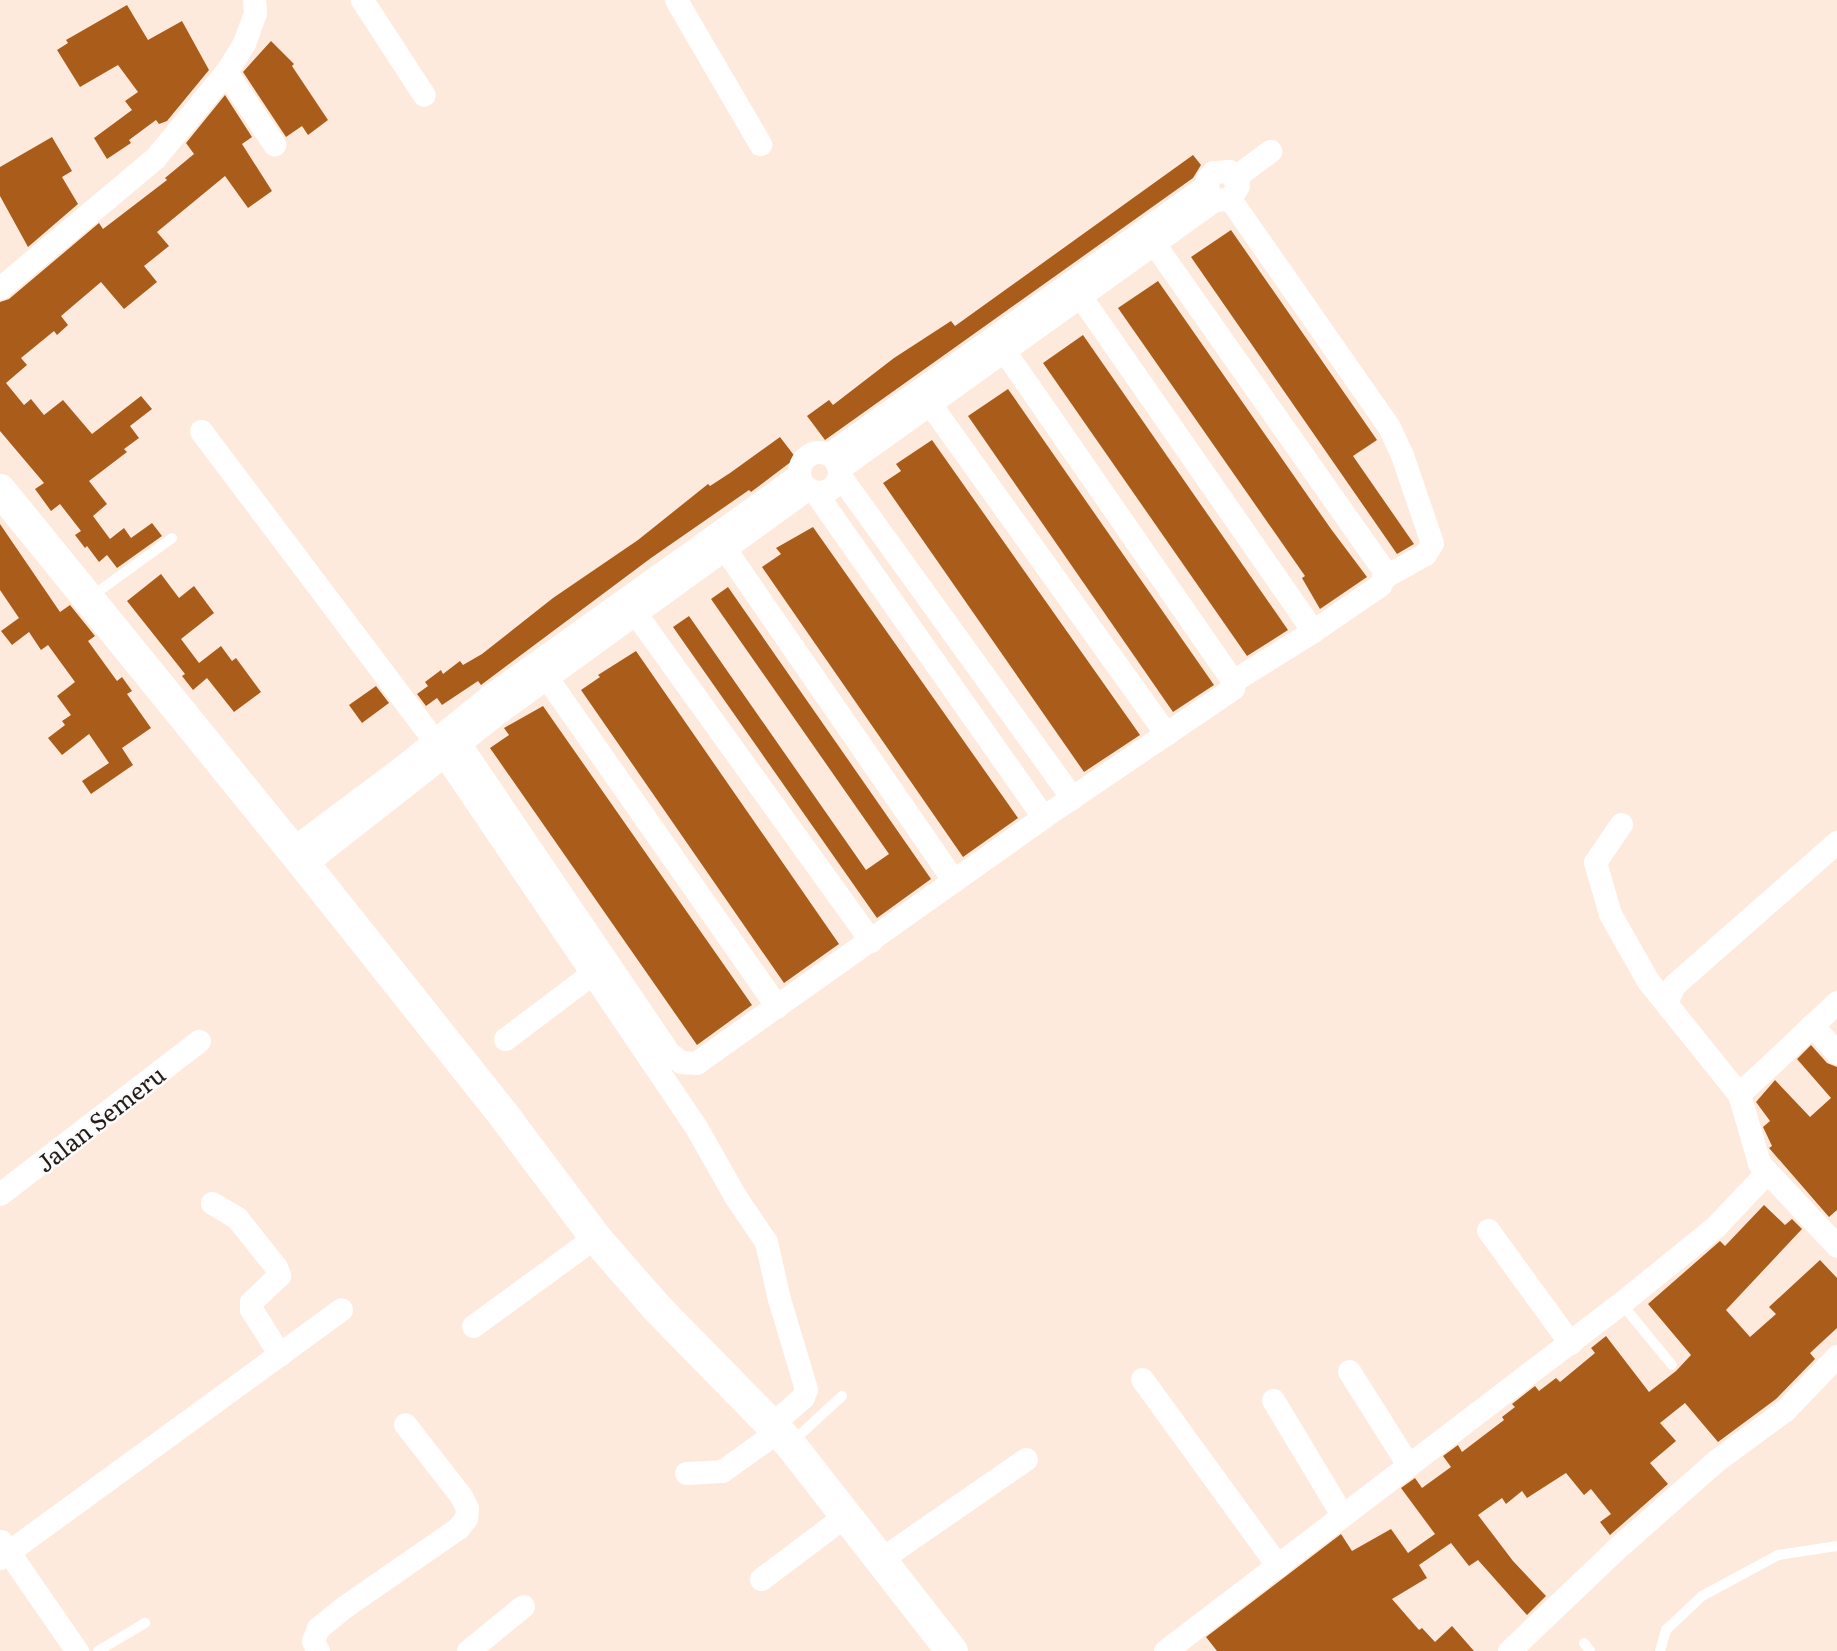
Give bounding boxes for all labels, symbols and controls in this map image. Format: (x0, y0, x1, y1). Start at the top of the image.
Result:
street label: Jalan Semeru (30, 1059, 170, 1177)

